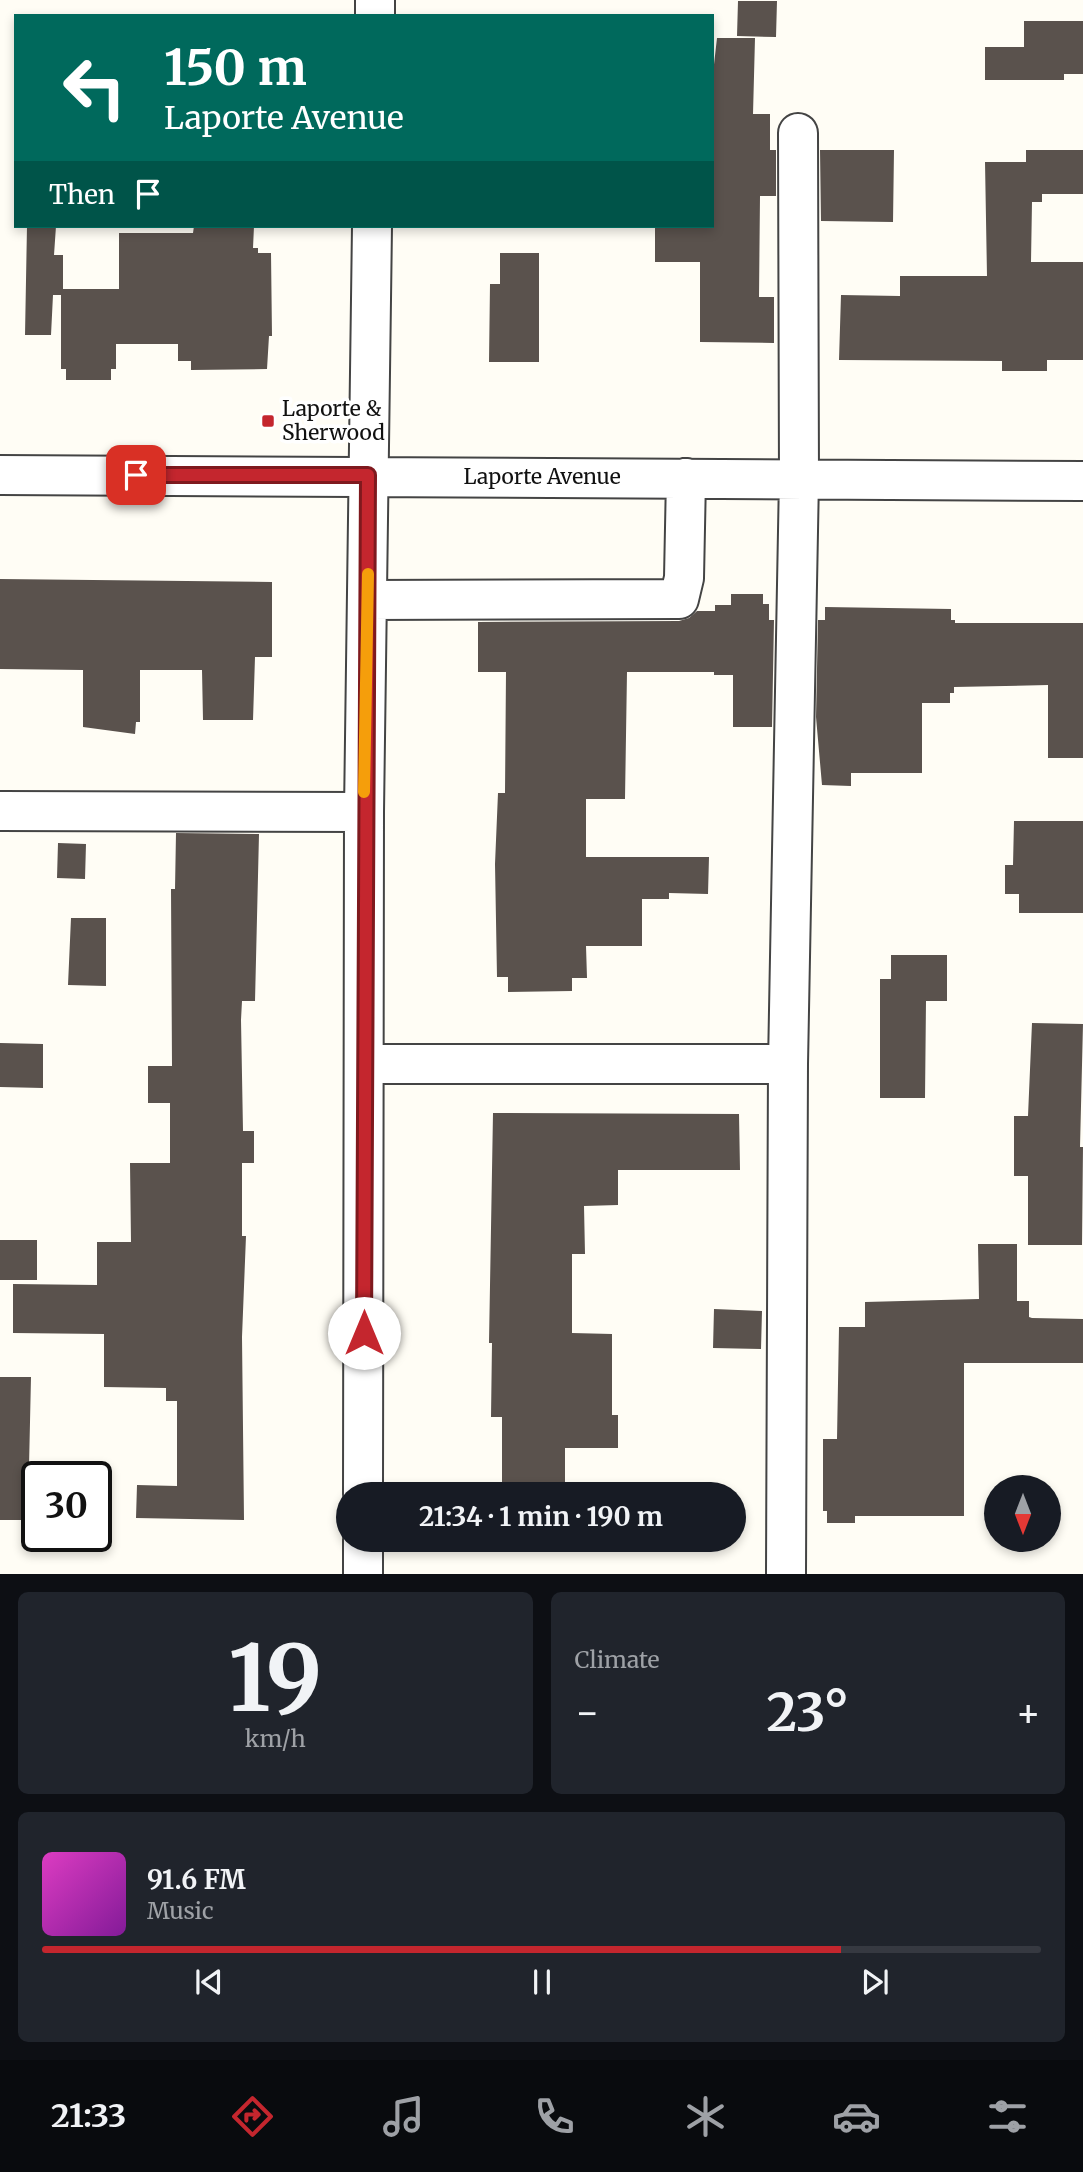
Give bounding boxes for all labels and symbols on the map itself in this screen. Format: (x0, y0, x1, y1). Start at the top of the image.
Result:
place label: Laporte & Sherwood (282, 395, 385, 446)
marker: Laporte & Sherwood (260, 413, 276, 429)
pin (106, 445, 166, 505)
street label: Laporte Avenue (463, 463, 621, 490)
position arrow (327, 1296, 401, 1370)
speed limit sign: 30 (21, 1461, 112, 1552)
north arrow (984, 1475, 1060, 1552)

